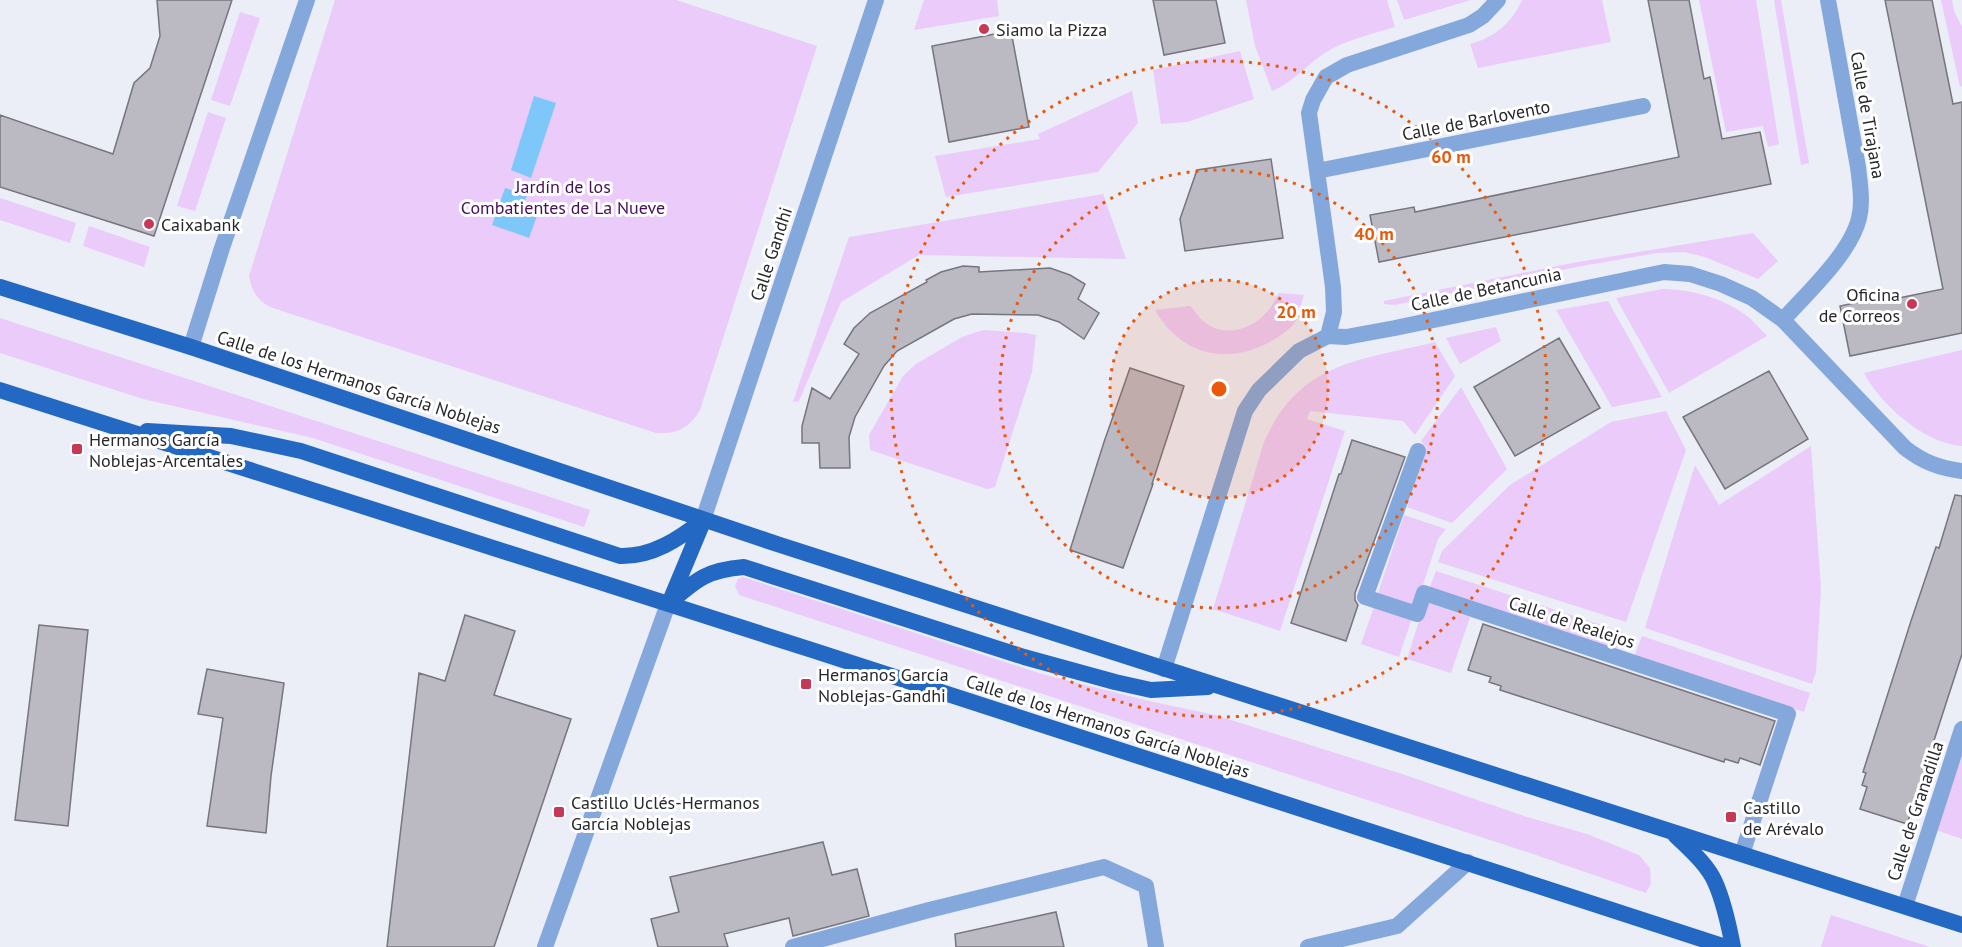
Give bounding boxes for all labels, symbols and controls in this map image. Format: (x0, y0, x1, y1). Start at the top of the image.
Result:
place label: Siamo la Pizza (996, 18, 1107, 41)
marker: Siamo la Pizza (977, 22, 991, 36)
street label: Calle de Tirajana (1845, 50, 1891, 180)
street label: Calle de Barlovento (1400, 94, 1552, 146)
text: 60 m (1431, 145, 1471, 168)
park label: Jardín de los Combatientes de La Nueve (461, 175, 665, 219)
street label: Calle Gandhi (745, 204, 797, 304)
place label: Caixabank (161, 213, 240, 236)
marker: Caixabank (142, 217, 156, 231)
text: 40 m (1354, 222, 1394, 245)
street label: Calle de Betancunia (1409, 262, 1563, 316)
place label: Oficina de Correos (1819, 283, 1900, 327)
marker: Oficina de Correos (1905, 297, 1919, 311)
text: 20 m (1276, 300, 1316, 323)
street label: Calle de los Hermanos García Noblejas (214, 325, 504, 439)
centre of rings (1209, 379, 1229, 399)
place label: Hermanos García Noblejas-Arcentales (89, 428, 243, 472)
marker: Hermanos García Noblejas-Arcentales (70, 442, 84, 456)
street label: Calle de Realejos (1506, 591, 1638, 653)
place label: Hermanos García Noblejas-Gandhi (818, 663, 949, 707)
street label: Calle de los Hermanos García Noblejas (963, 669, 1253, 783)
marker: Hermanos García Noblejas-Gandhi (799, 677, 813, 691)
street label: Calle de Granadilla (1882, 738, 1948, 884)
place label: Castillo Uclés-Hermanos García Noblejas (571, 791, 760, 835)
place label: Castillo de Arévalo (1743, 796, 1824, 840)
marker: Castillo Uclés-Hermanos García Noblejas (552, 805, 566, 819)
marker: Castillo de Arévalo (1724, 810, 1738, 824)

